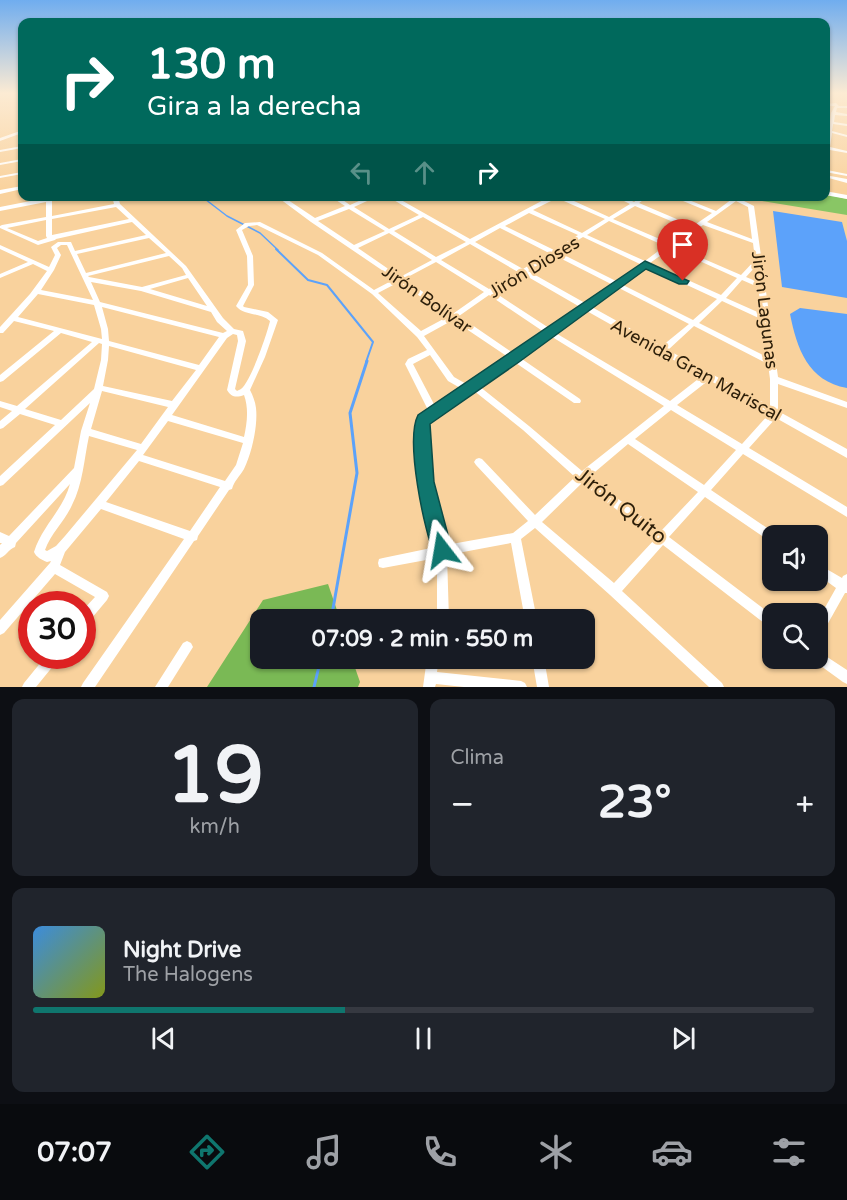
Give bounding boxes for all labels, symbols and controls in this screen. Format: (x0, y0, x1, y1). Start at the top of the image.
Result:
text: 130 m (147, 39, 276, 90)
icon: right (48, 42, 126, 120)
text: Gira a la derecha (147, 90, 361, 123)
icon: left (345, 156, 378, 189)
icon: ahead (408, 156, 441, 189)
icon: right (471, 156, 504, 189)
pin (657, 219, 708, 281)
icon: arrive (666, 228, 699, 261)
street label: Jirón Dioses (484, 231, 584, 303)
street label: Jirón Lagunas (747, 250, 783, 370)
street label: Jirón Bolívar (378, 260, 476, 338)
street label: Avenida Gran Mariscal (607, 314, 785, 426)
street label: Jirón Quito (570, 463, 672, 549)
position arrow (410, 518, 474, 582)
map controls (762, 525, 828, 669)
button: sound (762, 525, 828, 591)
speed limit sign: 30 (18, 591, 96, 669)
button: search (762, 603, 828, 669)
text: 07:09 · 2 min · 550 m (312, 626, 533, 652)
text: 19 (166, 729, 264, 823)
text: Clima (451, 746, 504, 770)
text: 23° (598, 776, 671, 830)
text: − (451, 785, 474, 824)
text: + (795, 785, 814, 824)
text: km/h (190, 815, 240, 839)
text: Night Drive (123, 937, 241, 963)
text: The Halogens (123, 963, 253, 987)
icon: previous (147, 1022, 180, 1055)
icon: pause (407, 1022, 440, 1055)
icon: next (667, 1022, 700, 1055)
icon: directions (186, 1131, 228, 1173)
icon: music (303, 1131, 345, 1173)
icon: phone (419, 1131, 461, 1173)
icon: climate (535, 1131, 577, 1173)
icon: car (651, 1131, 693, 1173)
icon: filters (768, 1131, 810, 1173)
text: 07:07 (37, 1136, 112, 1169)

